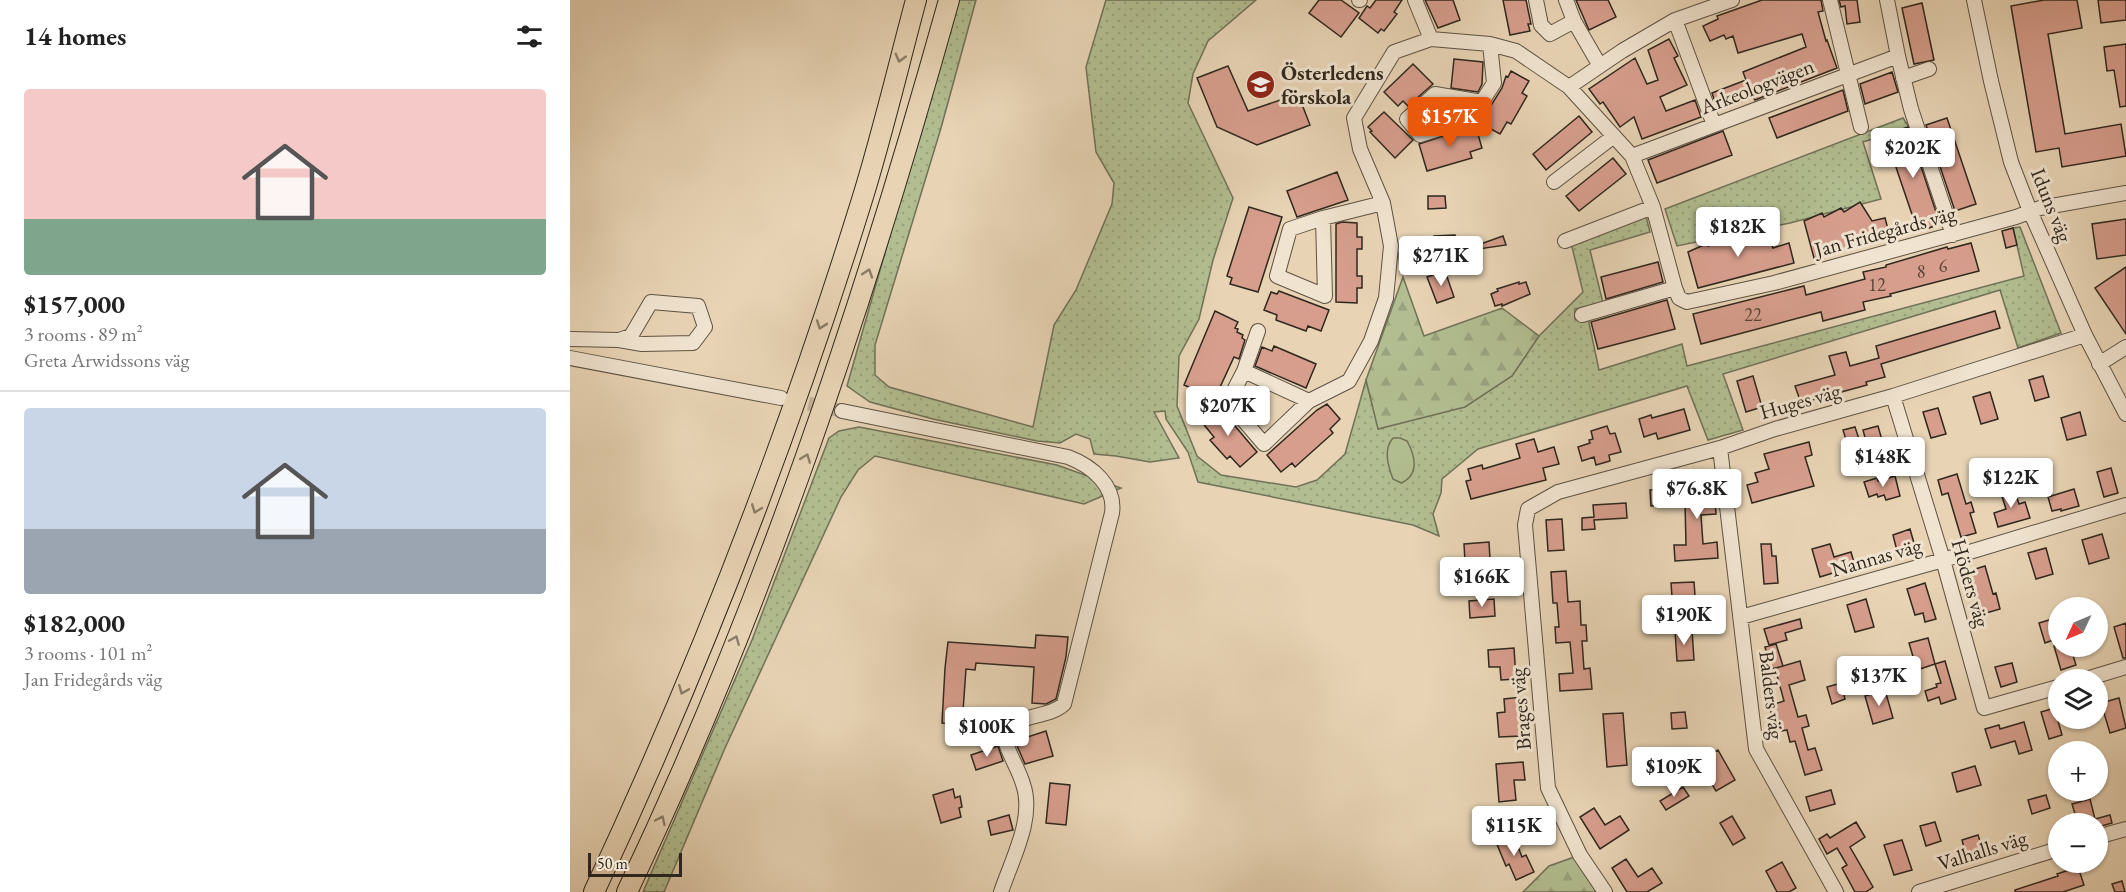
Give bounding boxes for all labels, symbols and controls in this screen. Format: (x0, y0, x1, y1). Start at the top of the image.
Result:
text: 14 homes (24, 19, 126, 53)
icon: filters (513, 20, 546, 53)
street label: Arkeologvägen (1695, 52, 1818, 120)
one-way arrow (895, 53, 908, 63)
place label: Österledens förskola (1281, 59, 1384, 110)
school or university icon: Österledens förskola (1244, 68, 1276, 100)
pin: $157K (1408, 97, 1492, 148)
text: $157K (1422, 103, 1478, 129)
icon: home (231, 128, 339, 236)
pin: $202K (1871, 128, 1955, 179)
text: $202K (1885, 134, 1941, 160)
street label: Iduns väg (2025, 164, 2079, 247)
street label: Jan Fridegårds väg (1810, 199, 1959, 263)
pin: $182K (1696, 207, 1780, 258)
text: $182K (1710, 213, 1766, 239)
pin: $271K (1399, 236, 1483, 287)
text: $271K (1413, 242, 1469, 268)
house number: 6 (1939, 254, 1948, 277)
house number: 8 (1917, 260, 1925, 283)
one-way arrow (861, 268, 873, 279)
house number: 12 (1868, 273, 1886, 296)
text: $157,000 (24, 287, 125, 321)
house number: 22 (1744, 303, 1762, 326)
one-way arrow (816, 319, 829, 330)
text: 3 rooms · 89 m² (24, 321, 143, 347)
text: Greta Arwidssons väg (24, 347, 190, 373)
street label: Huges väg (1756, 376, 1844, 425)
pin: $207K (1186, 386, 1270, 437)
text: $207K (1200, 392, 1256, 418)
pin: $148K (1841, 437, 1925, 488)
text: $148K (1855, 443, 1911, 469)
icon: home (231, 447, 339, 555)
one-way arrow (799, 453, 811, 464)
pin: $122K (1969, 458, 2053, 509)
text: $122K (1983, 464, 2039, 490)
pin: $76.8K (1648, 469, 1746, 520)
text: $76.8K (1666, 475, 1728, 501)
one-way arrow (751, 503, 763, 514)
street label: Nannas väg (1828, 531, 1925, 583)
street label: Höders väg (1946, 536, 1997, 631)
pin: $166K (1440, 557, 1524, 608)
text: $166K (1454, 563, 1510, 589)
pin: $190K (1642, 595, 1726, 646)
north arrow (2048, 597, 2108, 657)
map controls (2048, 597, 2108, 873)
text: $190K (1656, 601, 1712, 627)
text: $182,000 (24, 606, 125, 640)
one-way arrow (728, 635, 741, 646)
text: 3 rooms · 101 m² (24, 640, 152, 666)
street label: Balders väg (1753, 649, 1791, 742)
pin: $137K (1837, 656, 1921, 707)
text: $137K (1851, 662, 1907, 688)
text: Jan Fridegårds väg (24, 666, 162, 692)
street label: Brages väg (1503, 666, 1537, 751)
button: layers (2048, 669, 2108, 729)
one-way arrow (678, 683, 690, 694)
pin: $100K (945, 707, 1029, 758)
text: $100K (959, 713, 1015, 739)
button: + (2048, 741, 2108, 801)
pin: $109K (1632, 747, 1716, 798)
text: $109K (1646, 753, 1702, 779)
pin: $115K (1472, 806, 1556, 857)
text: $115K (1486, 812, 1542, 838)
button: − (2048, 813, 2108, 873)
one-way arrow (653, 816, 665, 827)
street label: Valhalls väg (1934, 823, 2031, 876)
scale bar (588, 850, 682, 878)
text: 50 m (597, 853, 628, 874)

